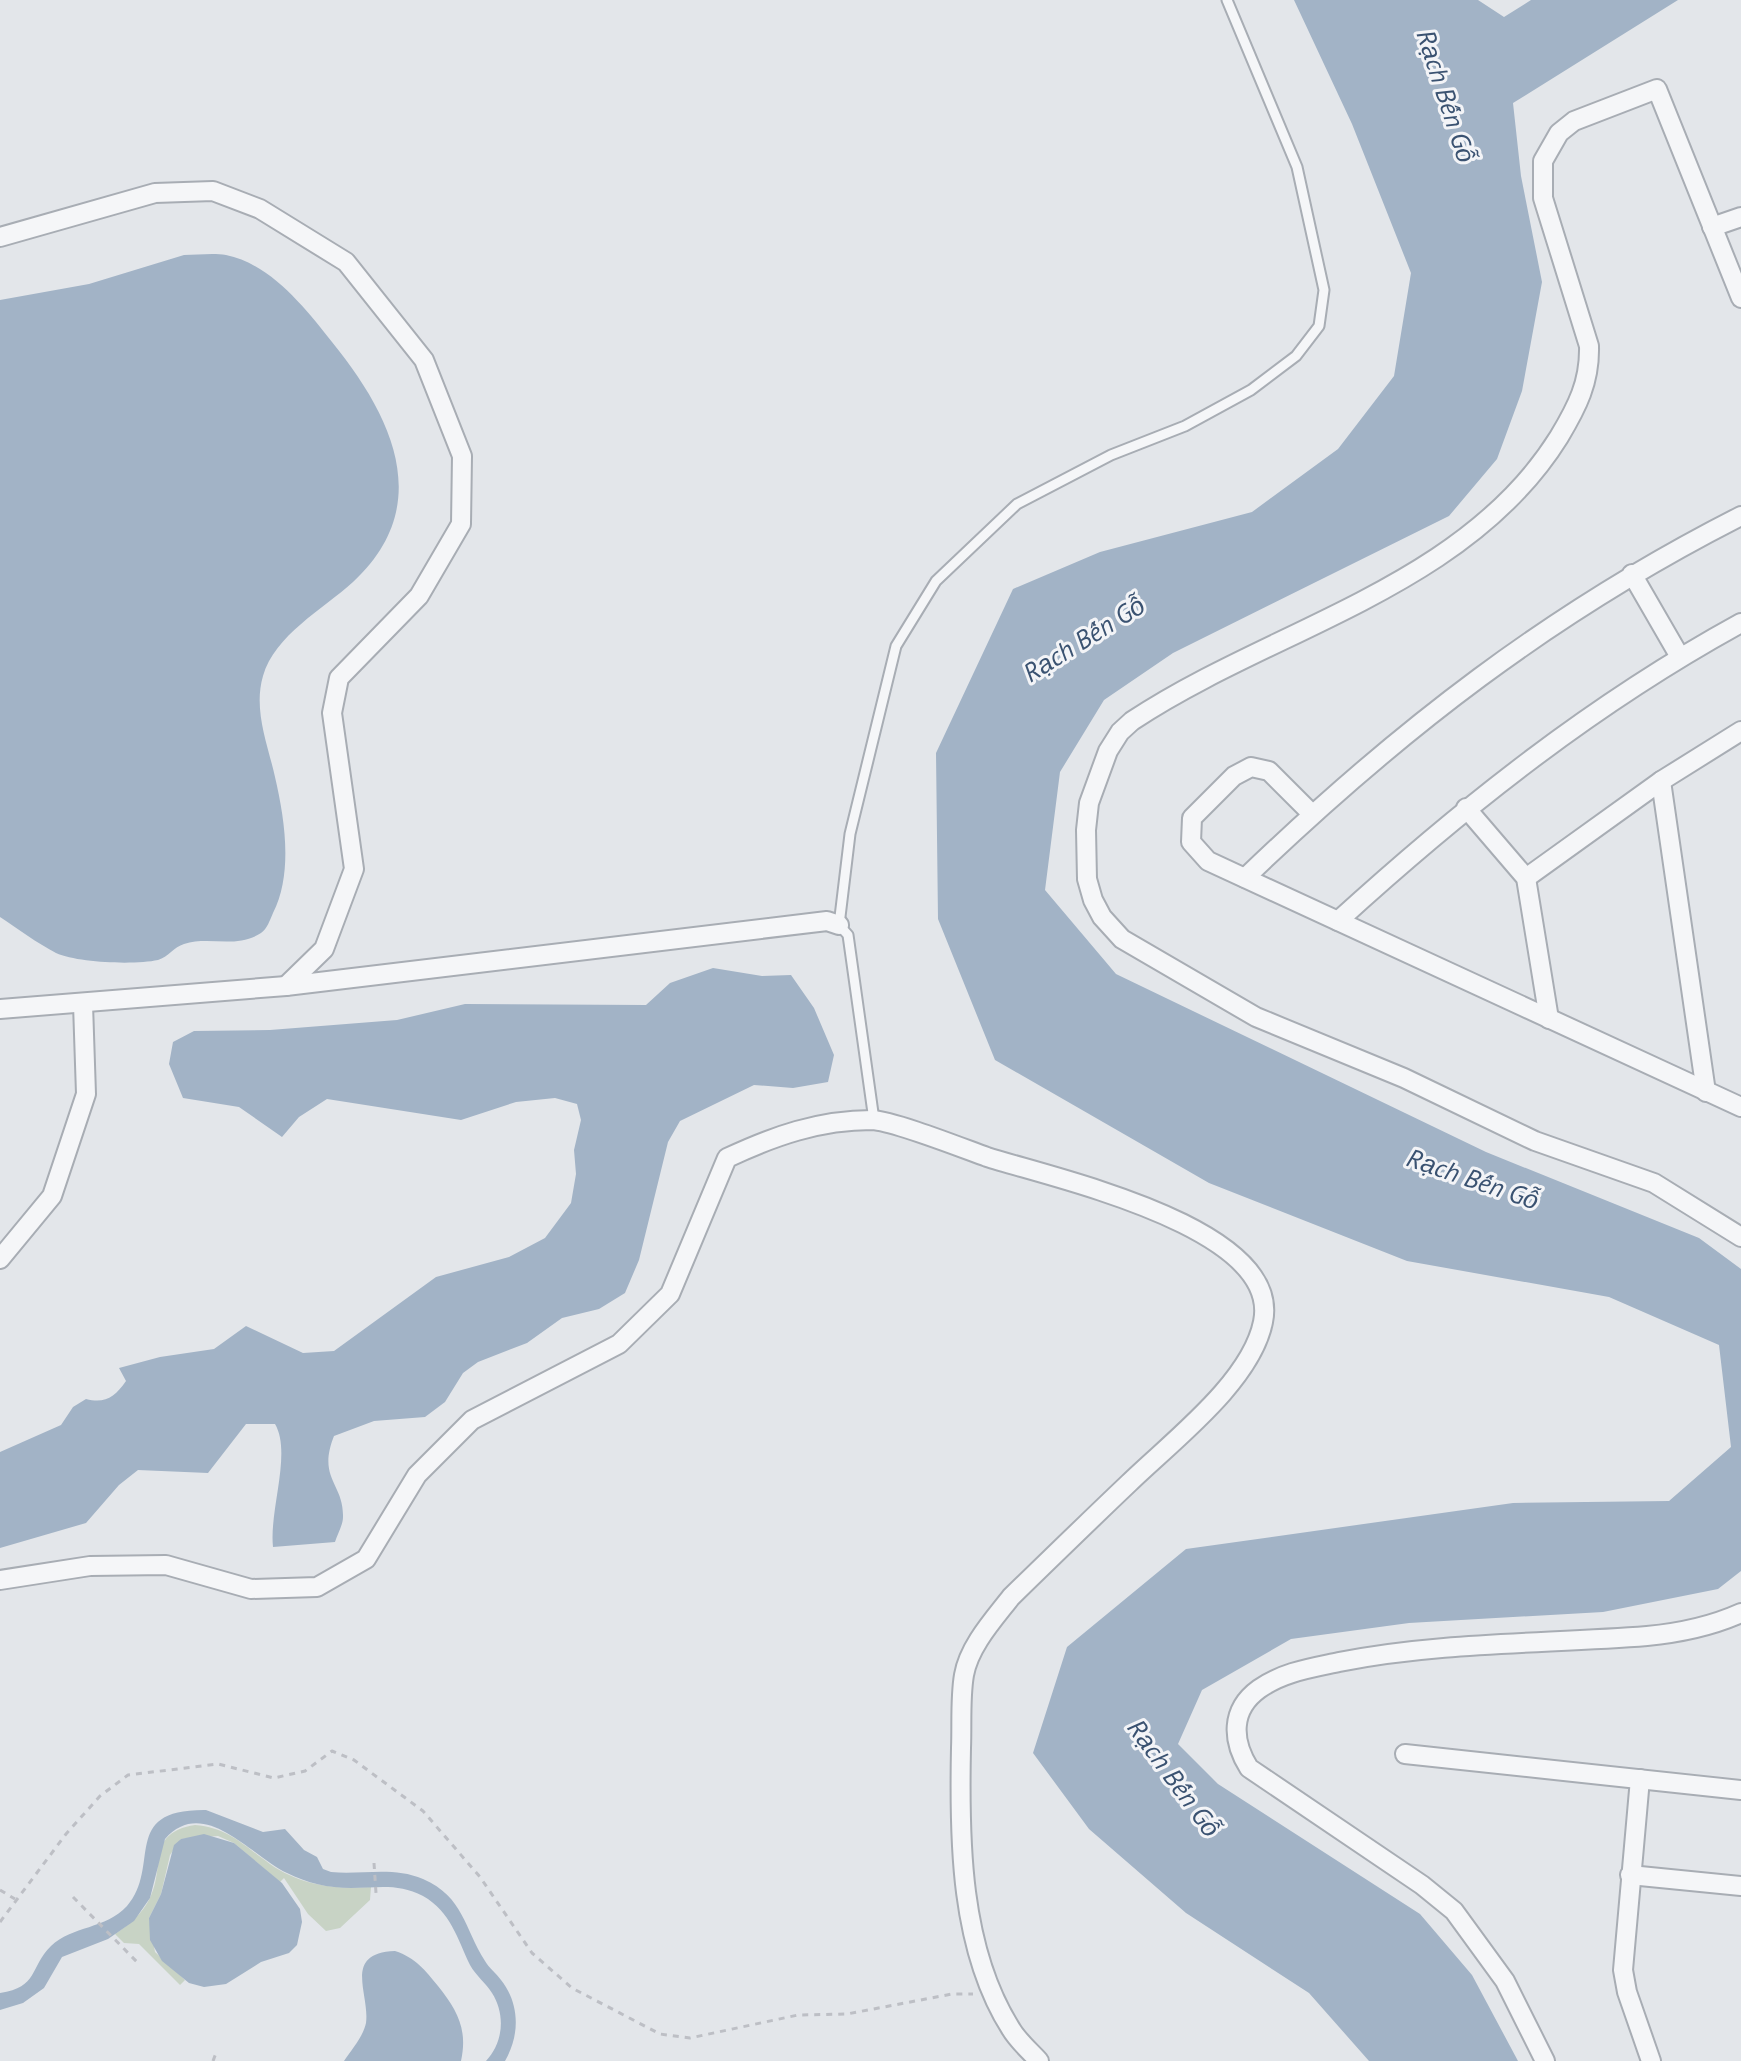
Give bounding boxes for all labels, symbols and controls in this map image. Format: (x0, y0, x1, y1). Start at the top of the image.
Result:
water label: Rạch Bến Gỗ (1410, 25, 1483, 166)
water label: Rạch Bến Gỗ (1017, 588, 1151, 689)
water label: Rạch Bến Gỗ (1403, 1141, 1544, 1216)
water label: Rạch Bến Gỗ (1121, 1712, 1228, 1843)

